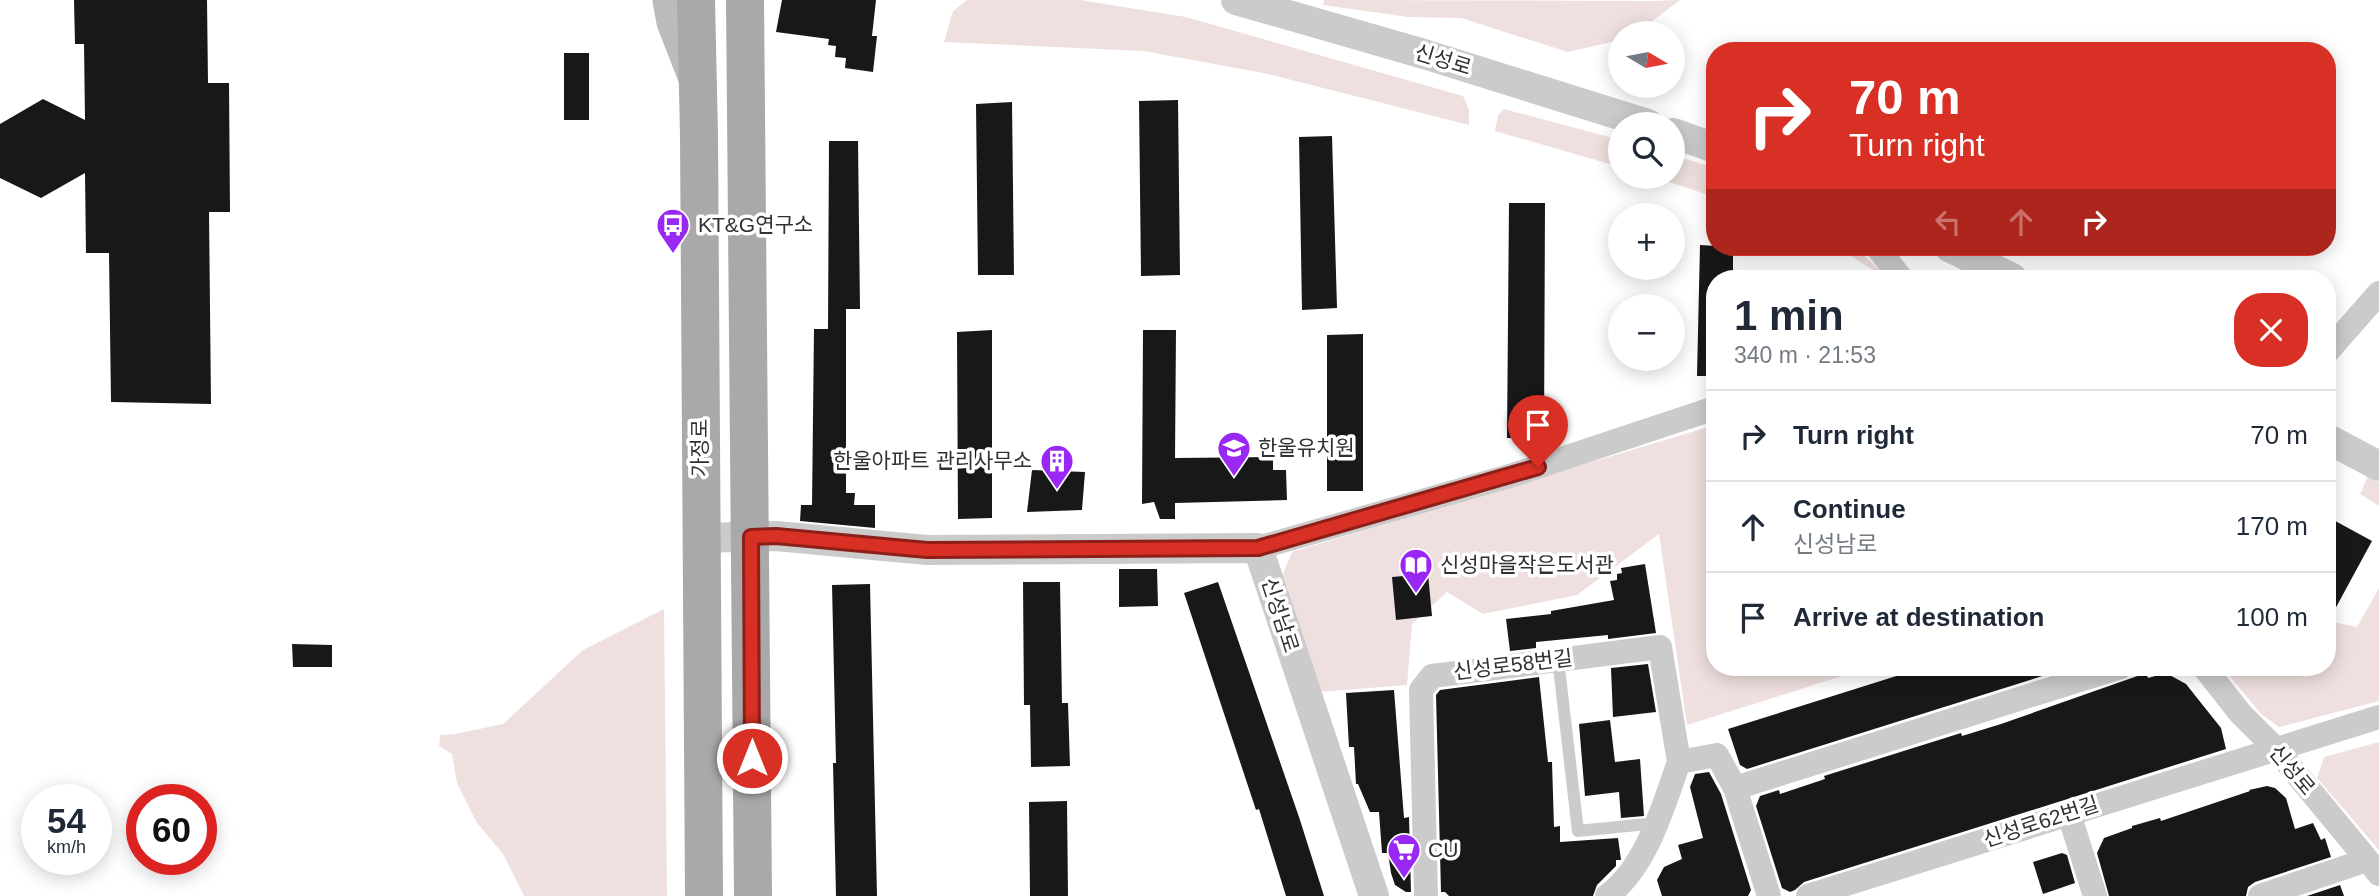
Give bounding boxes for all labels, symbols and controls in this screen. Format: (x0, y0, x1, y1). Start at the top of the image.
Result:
north arrow (1608, 21, 1685, 98)
map controls (1608, 21, 1685, 371)
street label: 신성로 (1412, 40, 1474, 79)
icon: right (1734, 70, 1825, 161)
text: 70 m (1849, 70, 1961, 124)
button: search (1608, 112, 1685, 189)
text: Turn right (1849, 127, 1985, 163)
button: + (1608, 203, 1685, 280)
icon: left (1929, 203, 1967, 241)
icon: ahead (2002, 203, 2040, 241)
icon: right (2075, 203, 2113, 241)
bus stop icon: KT&G연구소 (654, 206, 692, 255)
place label: KT&G연구소 (698, 213, 813, 236)
text: 1 min (1734, 292, 1844, 339)
button: close (2234, 293, 2308, 367)
button: − (1608, 294, 1685, 371)
text: 340 m · 21:53 (1734, 342, 1876, 368)
pin (1508, 395, 1568, 467)
icon: arrive (1519, 406, 1557, 444)
icon: right (1734, 417, 1772, 455)
street label: 가정로 (688, 419, 711, 477)
text: Turn right (1793, 420, 1914, 450)
text: 70 m (2250, 420, 2308, 450)
school or university icon: 한울유치원 (1215, 429, 1253, 478)
place label: 한울유치원 (1258, 436, 1355, 459)
building icon: 한울아파트 관리사무소 (1038, 442, 1076, 491)
place label: 한울아파트 관리사무소 (833, 449, 1032, 472)
text: Continue (1793, 494, 1906, 524)
icon: ahead (1734, 508, 1772, 546)
text: 170 m (2236, 511, 2308, 541)
text: 신성남로 (1793, 531, 1878, 557)
library icon: 신성마을작은도서관 (1397, 546, 1435, 595)
place label: 신성마을작은도서관 (1440, 553, 1614, 576)
street label: 신성남로 (1258, 575, 1303, 655)
icon: arrive (1734, 599, 1772, 637)
text: Arrive at destination (1793, 602, 2044, 632)
text: 100 m (2236, 602, 2308, 632)
street label: 신성로58번길 (1452, 646, 1574, 683)
position arrow (715, 721, 789, 795)
street label: 신성로 (2265, 740, 2320, 799)
speed limit sign: 60 (126, 784, 217, 875)
street label: 신성로62번길 (1980, 792, 2101, 851)
text: 54 (47, 801, 86, 840)
supermarket icon: CU (1385, 831, 1423, 880)
text: km/h (47, 837, 86, 857)
place label: CU (1428, 838, 1458, 861)

